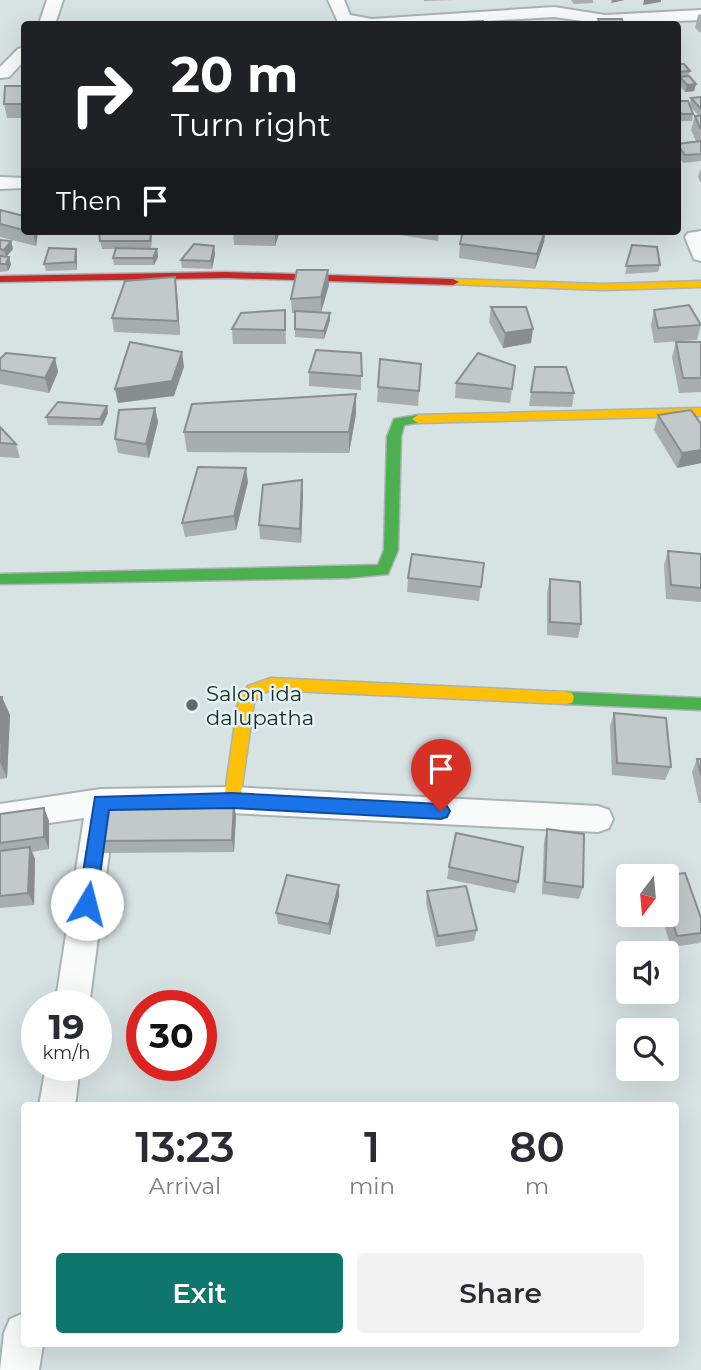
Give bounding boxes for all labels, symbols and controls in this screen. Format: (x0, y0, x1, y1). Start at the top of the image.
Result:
text: 20 m (171, 45, 298, 104)
icon: right (56, 49, 147, 140)
text: Turn right (171, 105, 331, 144)
icon: arrive (136, 182, 174, 220)
text: Then (56, 185, 122, 217)
place label: Salon ida dalupatha (206, 681, 314, 730)
marker: Salon ida dalupatha (184, 697, 200, 713)
pin (411, 739, 471, 811)
icon: arrive (422, 750, 460, 788)
north arrow (616, 864, 679, 928)
map controls (616, 864, 679, 1081)
position arrow (50, 867, 124, 941)
button: sound (616, 941, 679, 1004)
speed limit sign: 30 (126, 990, 217, 1081)
text: 19 (48, 1005, 85, 1048)
button: search (616, 1018, 679, 1081)
text: km/h (42, 1042, 91, 1064)
text: 13:23 (135, 1121, 235, 1173)
text: 1 (364, 1121, 380, 1173)
text: 80 (509, 1121, 565, 1173)
text: Arrival (149, 1172, 221, 1200)
text: min (349, 1172, 395, 1200)
text: m (525, 1172, 549, 1200)
button: Exit (56, 1253, 343, 1333)
button: Share (357, 1253, 644, 1333)

